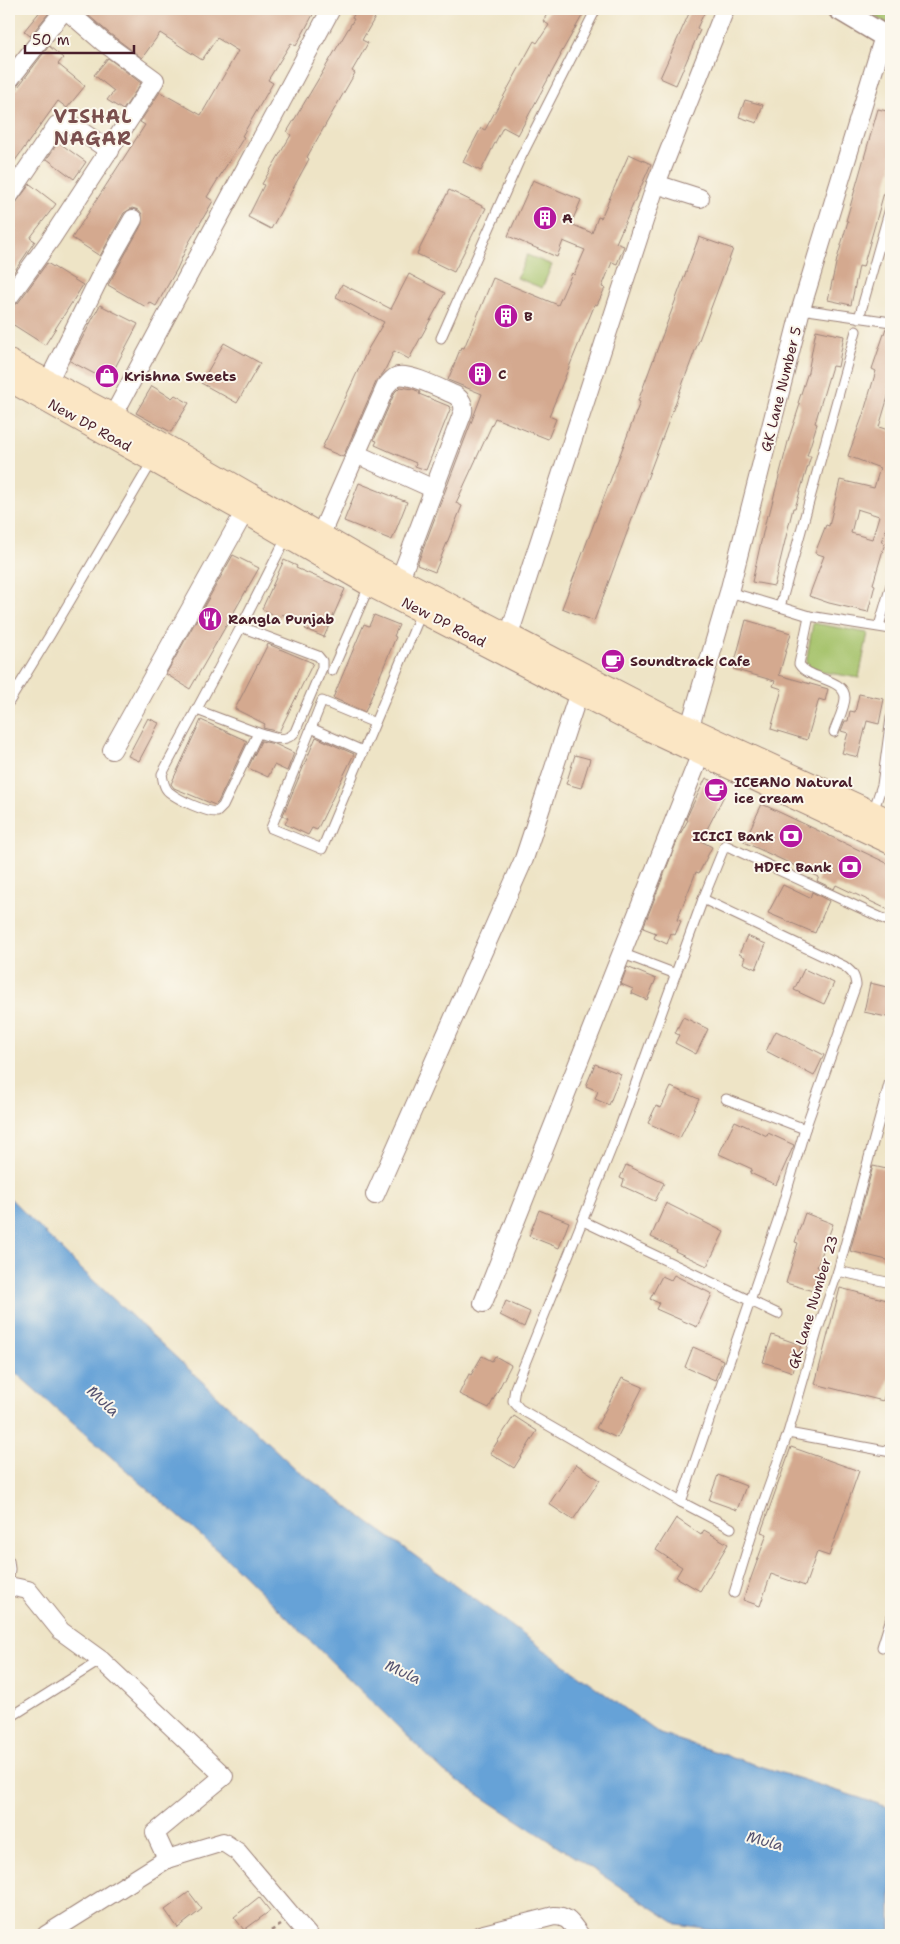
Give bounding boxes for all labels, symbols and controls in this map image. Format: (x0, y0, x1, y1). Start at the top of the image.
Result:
scale bar (25, 22, 134, 54)
text: 50 m (32, 30, 70, 50)
district label: VISHAL NAGAR (53, 104, 133, 151)
building icon: A (532, 205, 558, 231)
place label: A (562, 209, 573, 227)
building icon: B (493, 303, 519, 329)
place label: B (524, 307, 533, 325)
street label: GK Lane Number 5 (757, 325, 805, 453)
building icon: C (467, 361, 493, 387)
shop icon: Krishna Sweets (94, 363, 120, 389)
place label: C (498, 365, 507, 383)
place label: Krishna Sweets (124, 367, 237, 385)
street label: New DP Road (45, 395, 135, 455)
street label: New DP Road (399, 593, 489, 651)
restaurant icon: Rangla Punjab (197, 606, 223, 632)
place label: Rangla Punjab (228, 610, 334, 628)
cafe icon: Soundtrack Cafe (600, 648, 626, 674)
place label: Soundtrack Cafe (630, 652, 750, 670)
place label: ICEANO Natural ice cream (734, 773, 853, 807)
cafe icon: ICEANO Natural ice cream (703, 777, 729, 803)
bank icon: ICICI Bank (778, 823, 804, 849)
place label: ICICI Bank (692, 827, 774, 845)
bank icon: HDFC Bank (837, 854, 863, 880)
place label: HDFC Bank (754, 858, 832, 876)
street label: GK Lane Number 23 (784, 1233, 842, 1371)
water label: Mula (83, 1381, 123, 1421)
water label: Mula (382, 1655, 424, 1689)
water label: Mula (745, 1827, 785, 1855)

